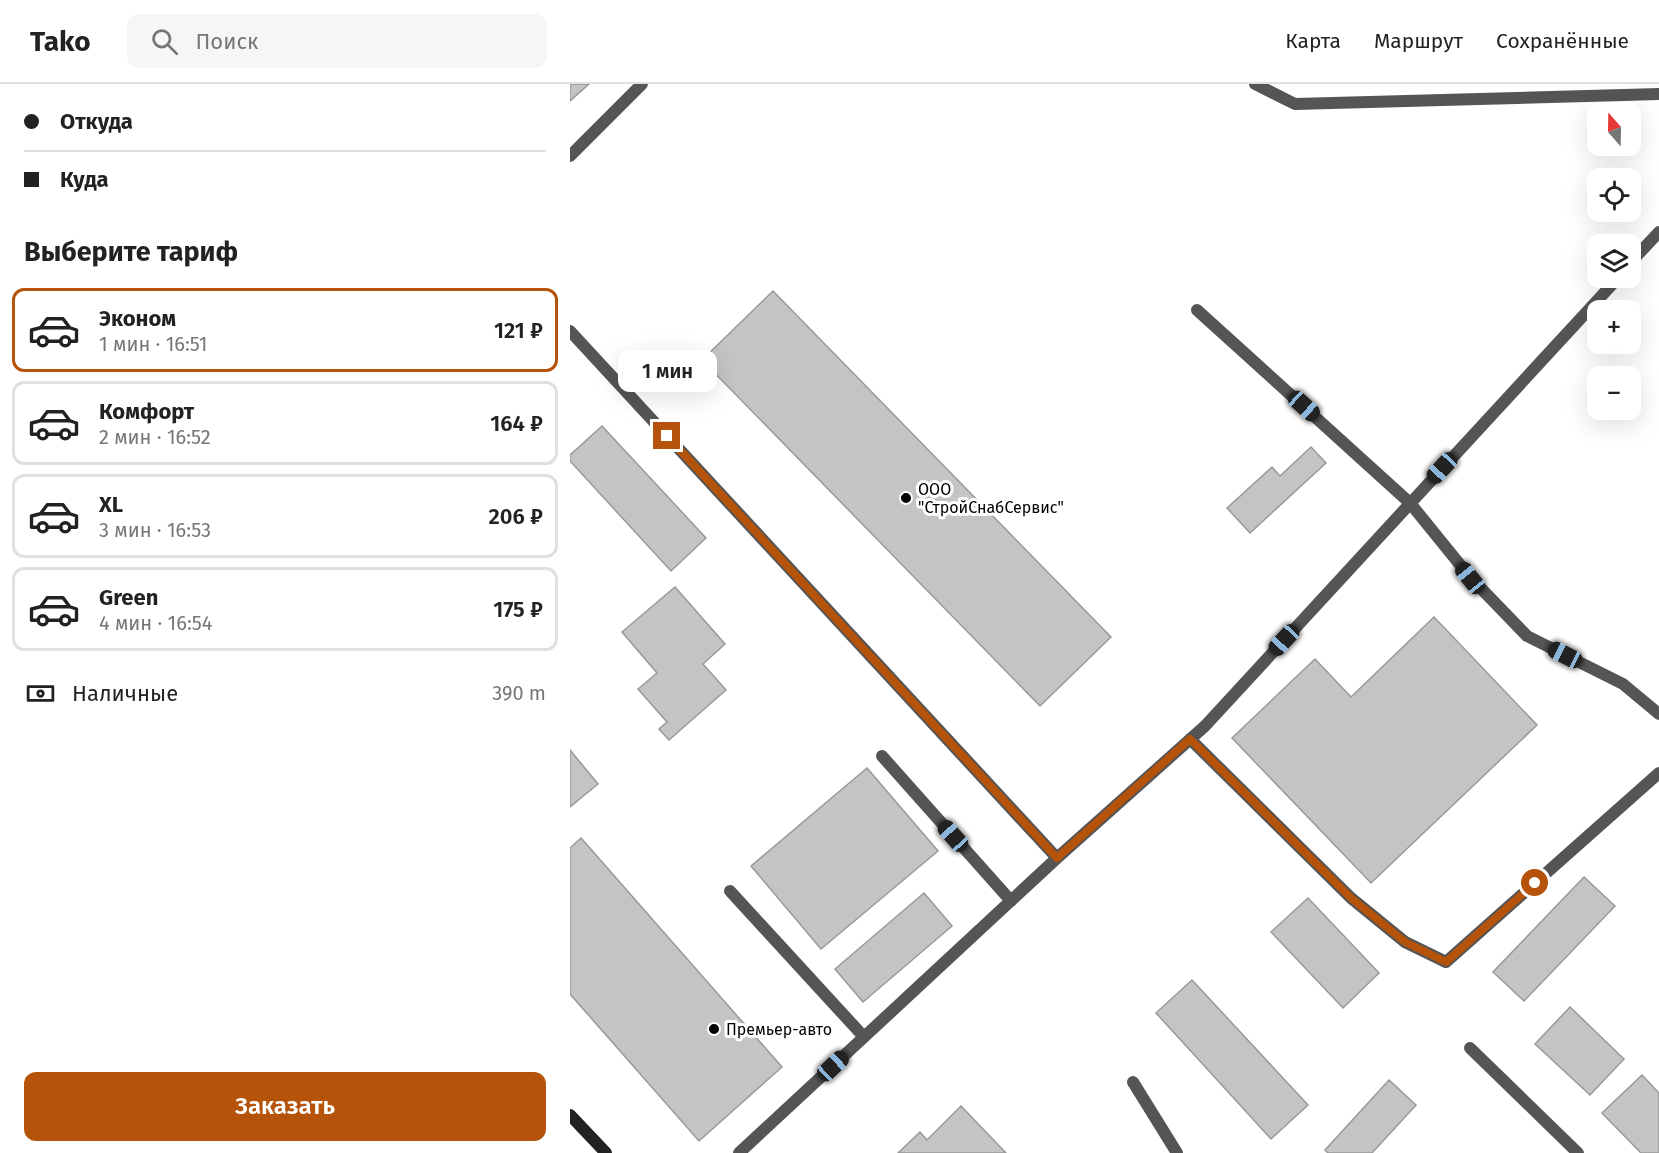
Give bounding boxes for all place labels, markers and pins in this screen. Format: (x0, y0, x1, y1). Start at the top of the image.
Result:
place label: ООО "СтройСнабСервис" (918, 480, 1064, 517)
marker: ООО "СтройСнабСервис" (899, 491, 913, 505)
place label: Премьер-авто (726, 1020, 832, 1039)
marker: Премьер-авто (707, 1022, 721, 1036)

